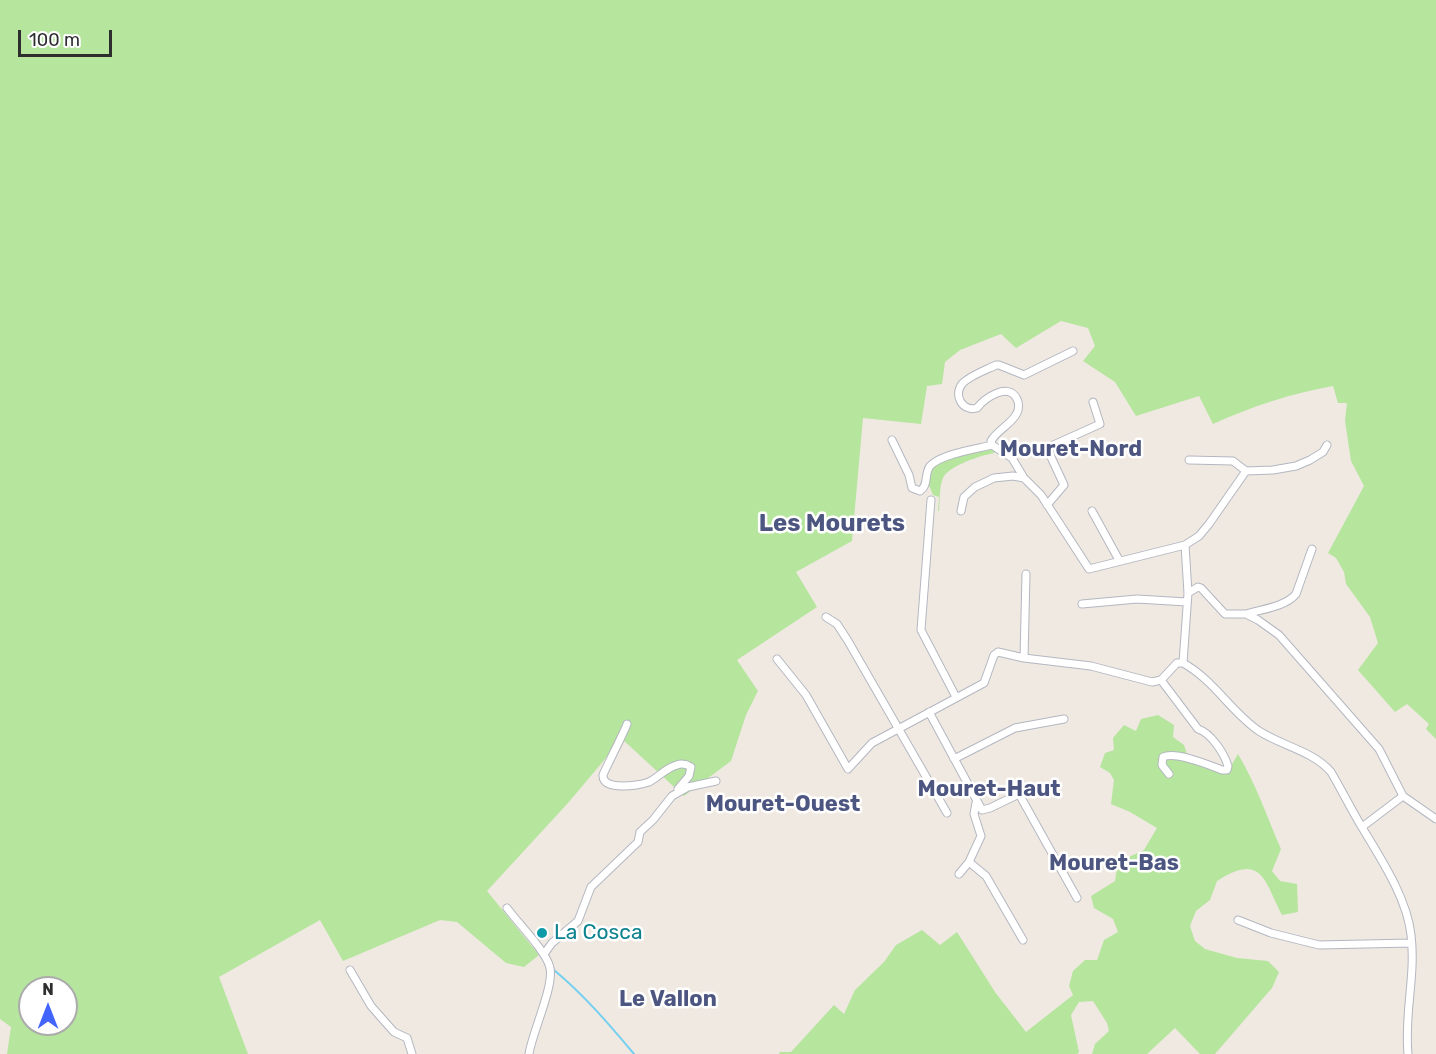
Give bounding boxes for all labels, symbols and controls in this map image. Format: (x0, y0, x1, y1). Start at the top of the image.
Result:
scale bar (21, 18, 116, 56)
text: 100 m (29, 29, 80, 51)
district label: Mouret-Nord (1000, 437, 1142, 463)
district label: Les Mourets (759, 510, 905, 538)
district label: Mouret-Haut (917, 777, 1061, 803)
district label: Mouret-Ouest (706, 792, 860, 818)
district label: Mouret-Bas (1049, 851, 1179, 877)
place label: La Cosca (554, 920, 642, 946)
marker: La Cosca (535, 926, 549, 940)
north arrow (18, 976, 78, 1036)
text: N (42, 980, 54, 999)
district label: Le Vallon (619, 987, 717, 1013)

